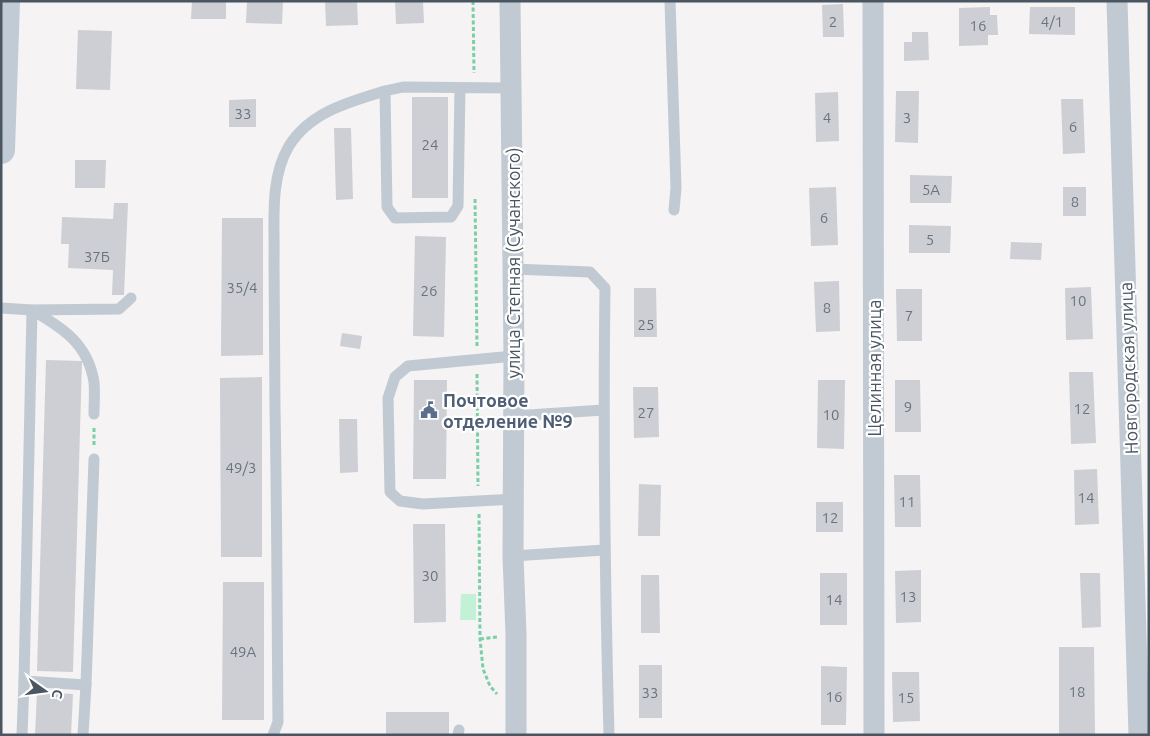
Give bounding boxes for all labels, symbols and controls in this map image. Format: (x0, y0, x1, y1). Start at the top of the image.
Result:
house number: 2 (829, 13, 837, 30)
house number: 4/1 (1041, 13, 1063, 30)
house number: 16 (970, 17, 986, 34)
house number: 33 (235, 105, 251, 122)
house number: 4 (823, 109, 831, 126)
house number: 3 (903, 109, 911, 126)
house number: 6 (1069, 118, 1077, 135)
house number: 24 (422, 136, 438, 153)
street label: улица Степная (Сучанского) (503, 147, 524, 379)
house number: 5А (922, 181, 940, 198)
house number: 8 (1071, 193, 1079, 210)
house number: 6 (820, 209, 828, 226)
house number: 5 (926, 231, 934, 248)
house number: 37Б (84, 248, 110, 265)
house number: 35/4 (227, 279, 257, 296)
house number: 26 (421, 282, 437, 299)
street label: Новгородская улица (1115, 282, 1141, 454)
house number: 10 (1070, 292, 1086, 309)
house number: 8 (823, 299, 831, 316)
street label: Целинная улица (864, 299, 884, 437)
house number: 7 (905, 307, 913, 324)
house number: 25 (638, 316, 654, 333)
place label: Почтовое отделение №9 (443, 390, 573, 431)
house number: 9 (904, 398, 912, 415)
public building icon: Почтовое отделение №9 (419, 400, 439, 420)
house number: 12 (1074, 400, 1090, 417)
house number: 27 (638, 404, 654, 421)
house number: 10 (823, 406, 839, 423)
house number: 49/3 (226, 459, 256, 476)
house number: 14 (1078, 489, 1094, 506)
house number: 11 (899, 493, 915, 510)
house number: 12 (822, 509, 838, 526)
house number: 30 (422, 567, 438, 584)
house number: 13 (900, 588, 916, 605)
house number: 14 (826, 591, 842, 608)
house number: 49А (230, 643, 257, 660)
north arrow (20, 666, 70, 716)
house number: 18 (1069, 683, 1085, 700)
house number: 33 (642, 684, 658, 701)
text: С (49, 688, 66, 700)
house number: 16 (826, 688, 842, 705)
house number: 15 (898, 689, 914, 706)

